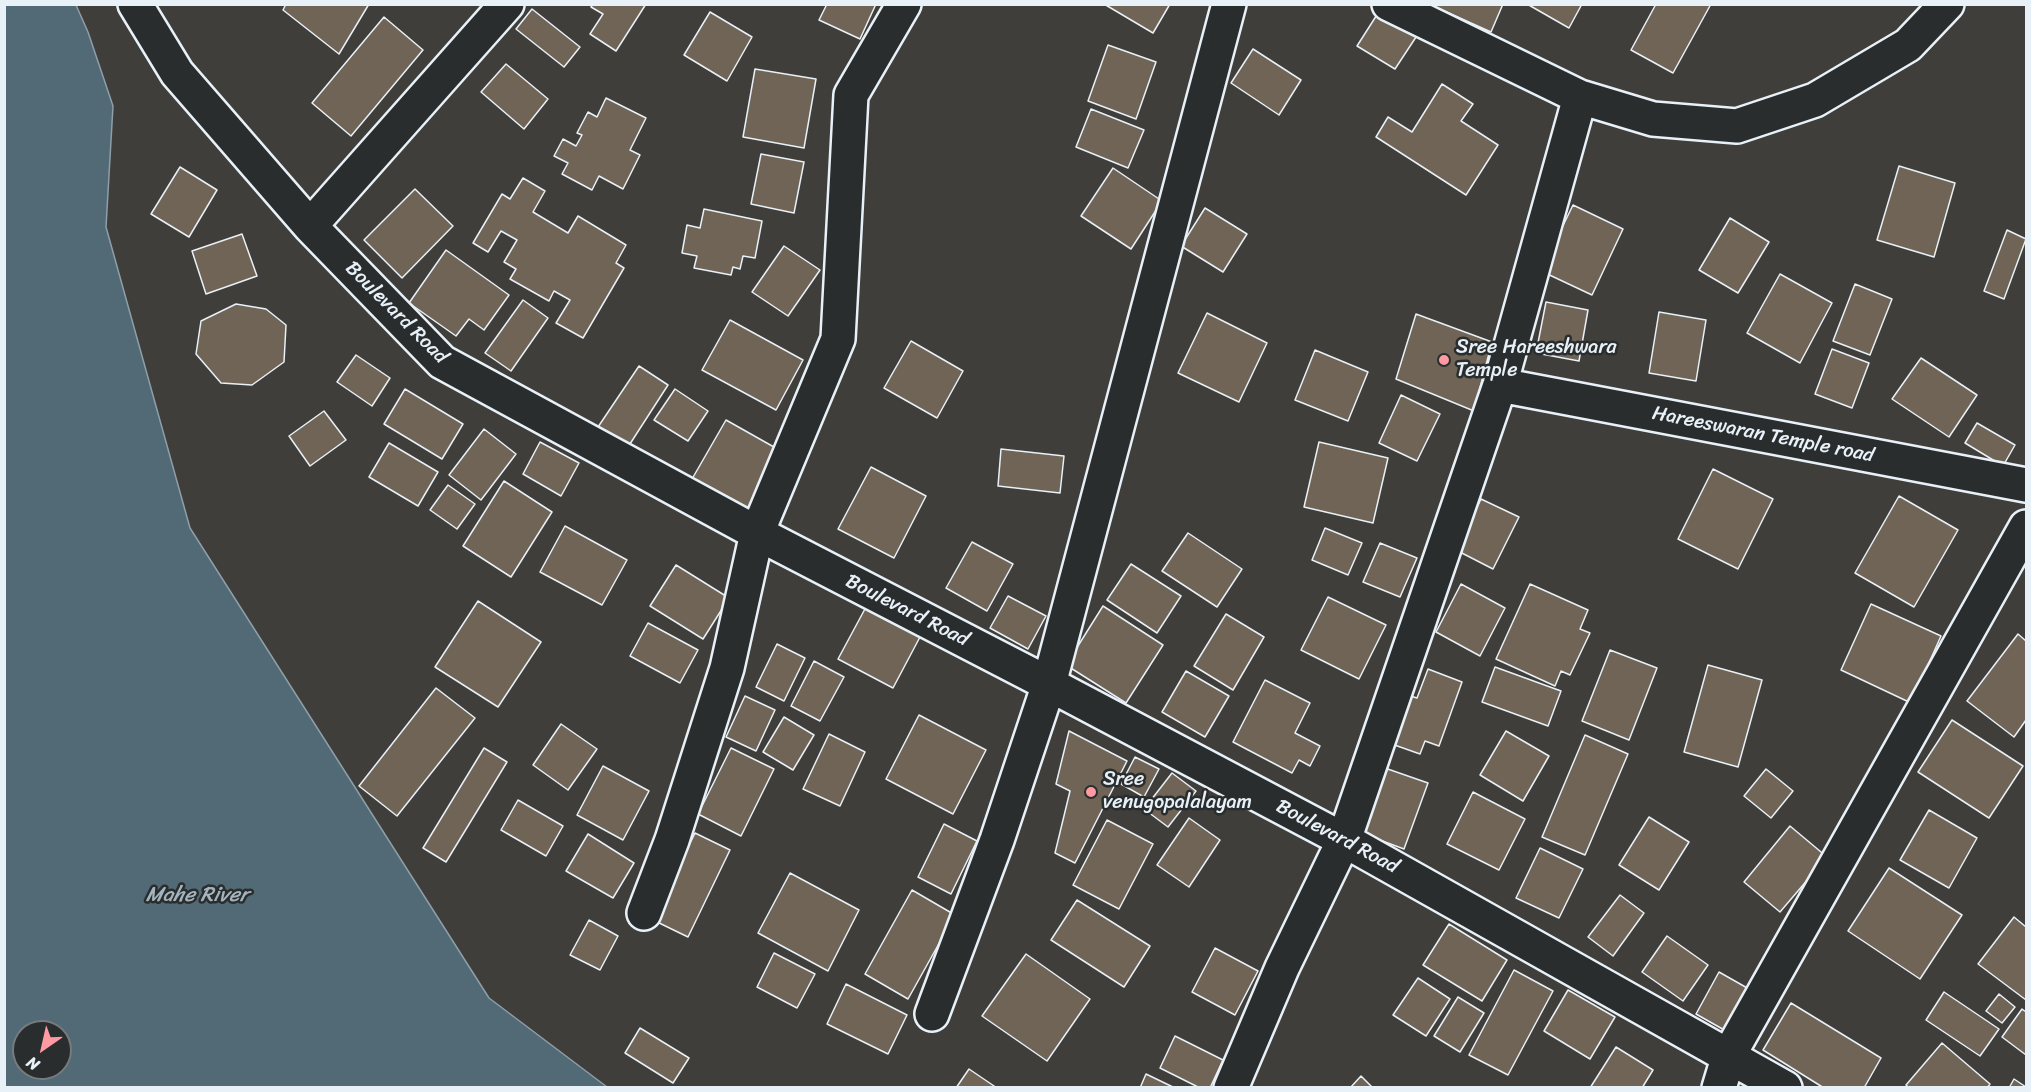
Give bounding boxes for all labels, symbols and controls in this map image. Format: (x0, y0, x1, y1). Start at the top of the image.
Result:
street label: Boulevard Road (340, 257, 452, 369)
place label: Sree Hareeshwara Temple (1456, 336, 1617, 383)
marker: Sree Hareeshwara Temple (1437, 353, 1451, 367)
street label: Hareeswaran Temple road (1650, 402, 1876, 468)
street label: Boulevard Road (841, 570, 973, 652)
place label: Sree venugopalalayam (1103, 768, 1252, 815)
marker: Sree venugopalalayam (1084, 785, 1098, 799)
street label: Boulevard Road (1272, 795, 1402, 879)
water label: Mahe River (146, 883, 248, 909)
north arrow (12, 1020, 72, 1080)
text: N (20, 1049, 45, 1079)

